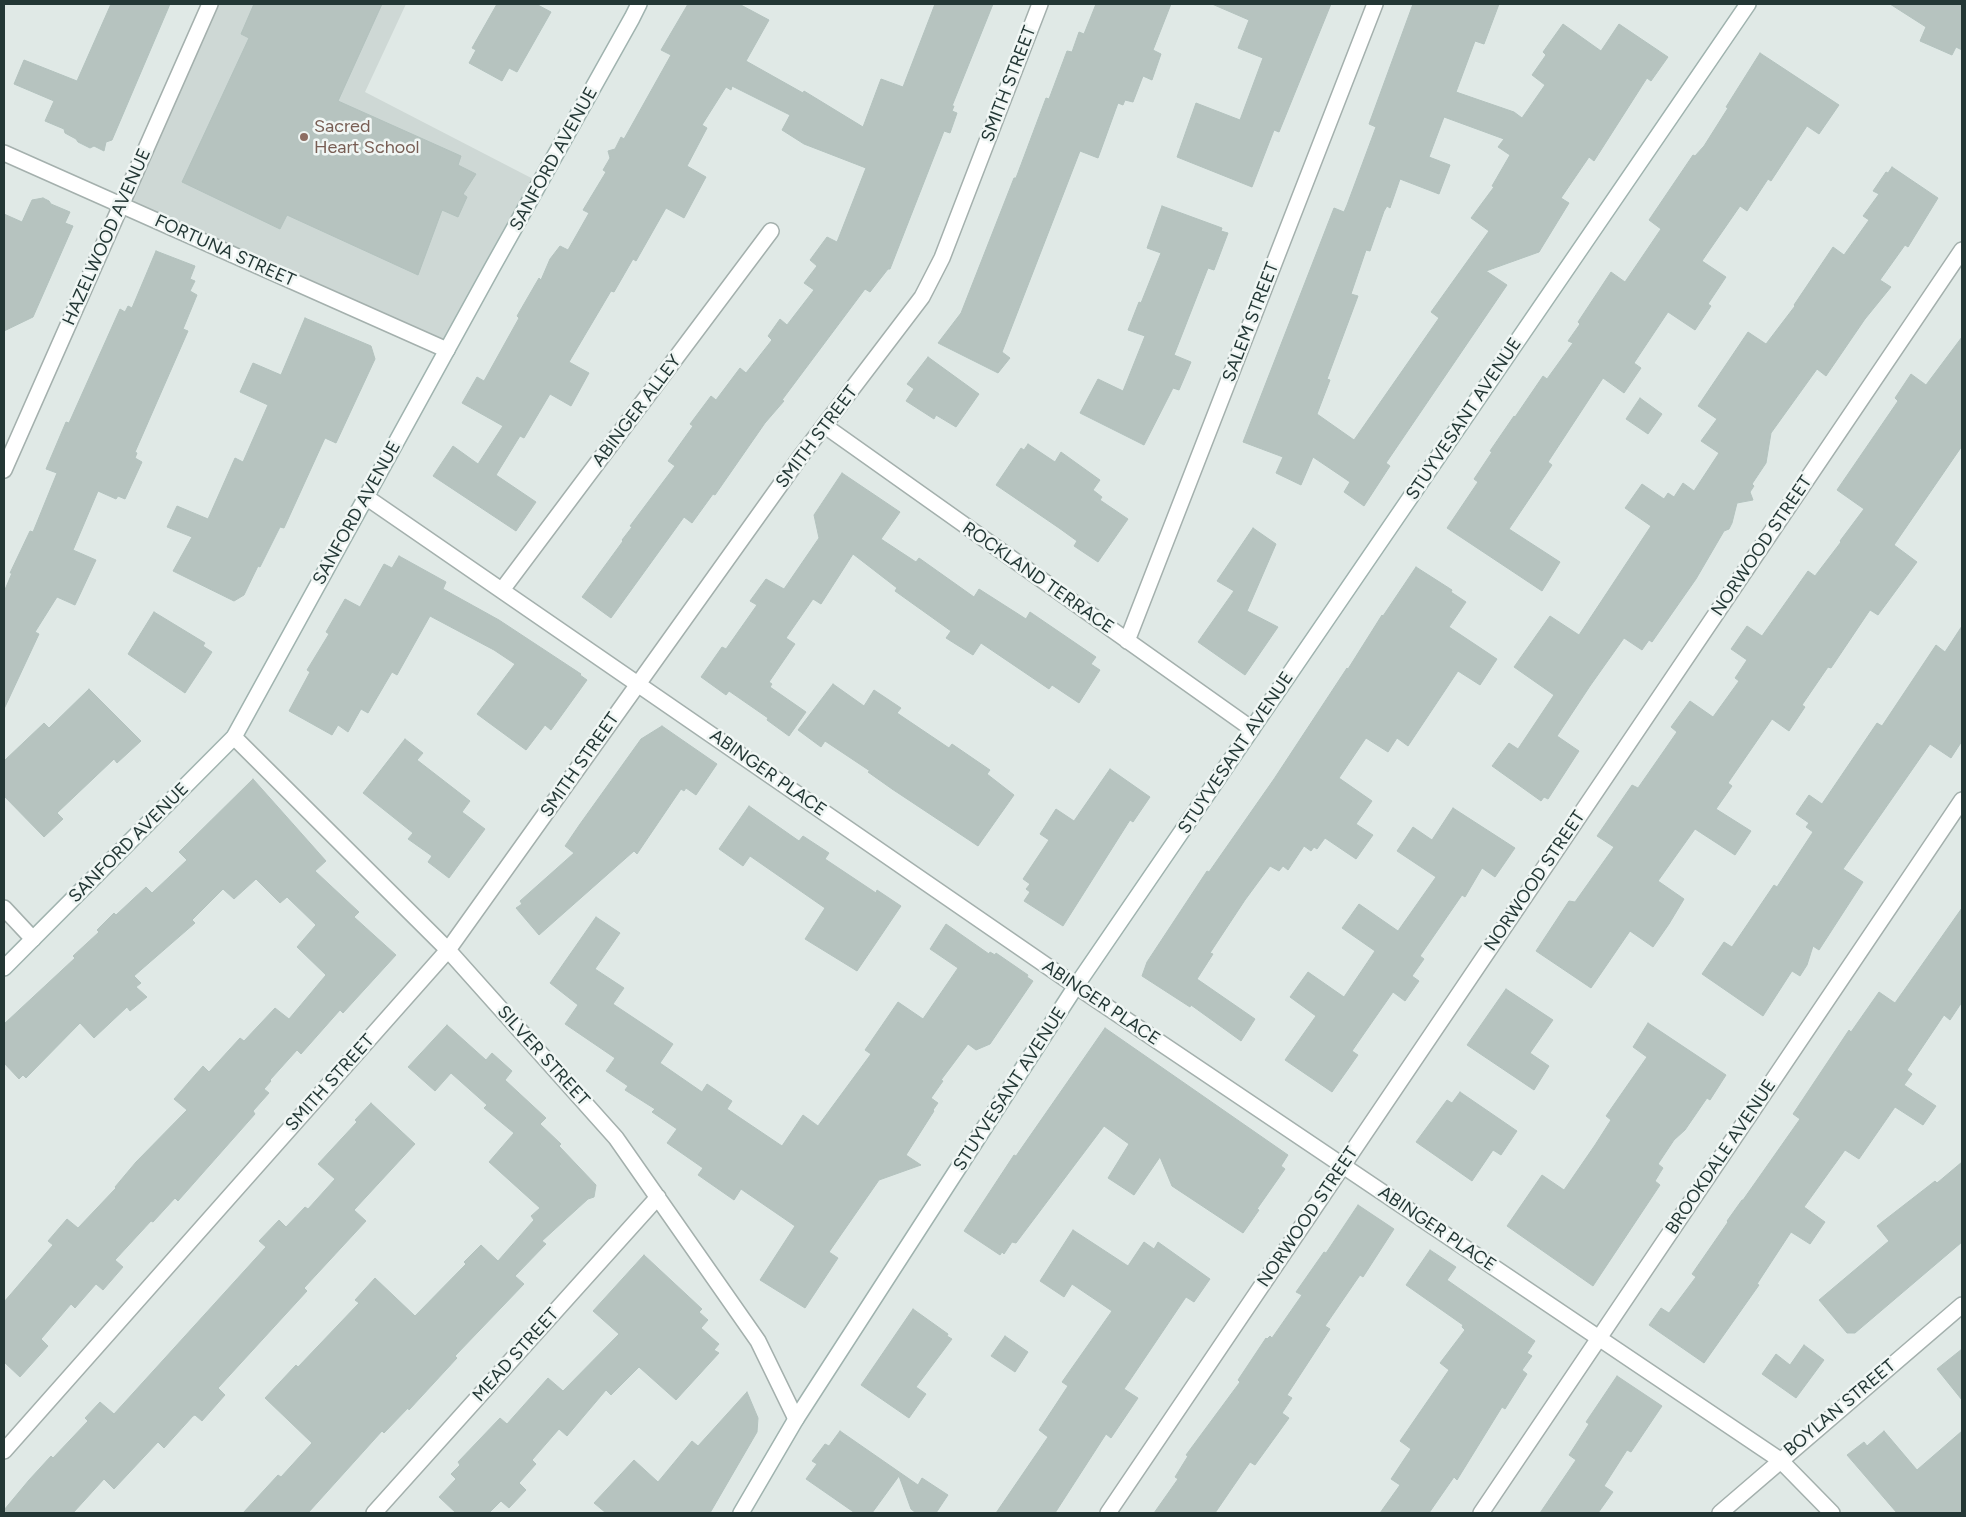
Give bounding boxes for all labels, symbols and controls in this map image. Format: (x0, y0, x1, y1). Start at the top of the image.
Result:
street label: SMITH STREET (977, 23, 1041, 145)
street label: SANFORD AVENUE (506, 83, 602, 235)
place label: Sacred Heart School (314, 116, 420, 158)
marker: Sacred Heart School (298, 131, 310, 143)
street label: HAZELWOOD AVENUE (58, 145, 156, 329)
street label: FORTUNA STREET (151, 210, 299, 292)
street label: SALEM STREET (1218, 259, 1284, 385)
street label: STUYVESANT AVENUE (1402, 334, 1526, 504)
street label: ABINGER ALLEY (588, 351, 686, 471)
street label: SMITH STREET (771, 382, 863, 492)
street label: SANFORD AVENUE (309, 437, 405, 589)
street label: NORWOOD STREET (1707, 472, 1817, 620)
street label: ROCKLAND TERRACE (958, 518, 1118, 638)
street label: STUYVESANT AVENUE (1174, 668, 1298, 838)
street label: SMITH STREET (536, 709, 624, 821)
street label: ABINGER PLACE (706, 725, 830, 821)
street label: SANFORD AVENUE (64, 778, 194, 908)
street label: NORWOOD STREET (1480, 807, 1590, 955)
street label: ABINGER PLACE (1038, 956, 1164, 1050)
street label: SILVER STREET (492, 1001, 594, 1111)
street label: STUYVESANT AVENUE (949, 1003, 1071, 1175)
street label: SMITH STREET (281, 1030, 379, 1136)
street label: BROOKDALE AVENUE (1661, 1075, 1781, 1239)
street label: NORWOOD STREET (1253, 1143, 1363, 1291)
street label: ABINGER PLACE (1374, 1182, 1500, 1276)
street label: MEAD STREET (468, 1304, 564, 1406)
street label: BOYLAN STREET (1780, 1355, 1900, 1461)

